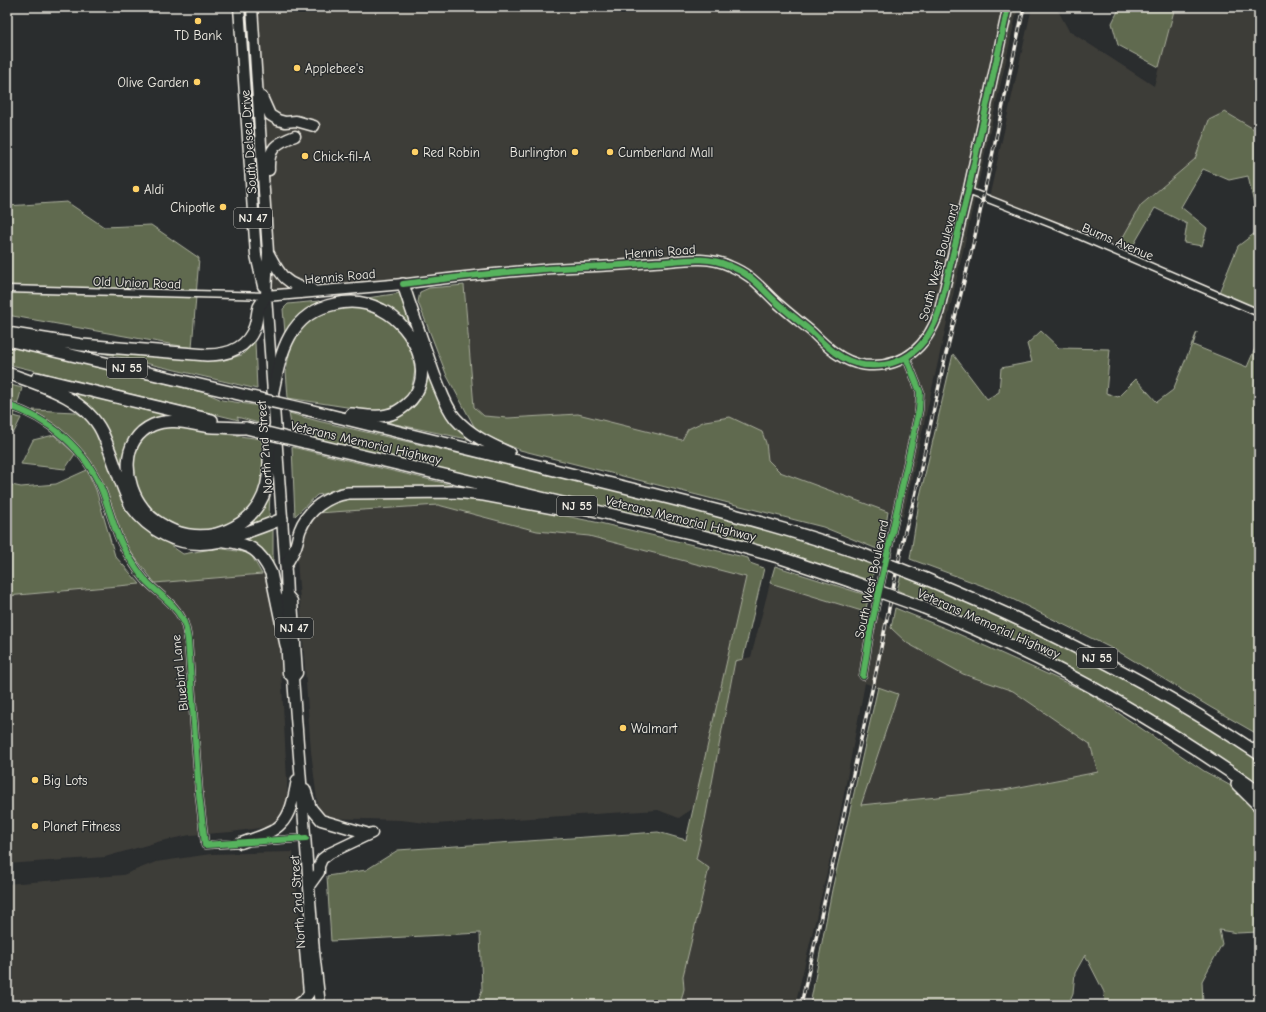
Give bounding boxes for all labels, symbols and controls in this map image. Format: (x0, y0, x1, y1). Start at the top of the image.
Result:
marker: TD Bank (193, 16, 203, 26)
place label: TD Bank (174, 28, 222, 43)
place label: Applebee's (305, 61, 364, 76)
marker: Applebee's (292, 63, 302, 73)
place label: Olive Garden (117, 75, 189, 90)
marker: Olive Garden (192, 77, 202, 87)
street label: South Delsea Drive (237, 89, 260, 194)
place label: Red Robin (423, 145, 480, 160)
place label: Burlington (510, 145, 567, 160)
place label: Cumberland Mall (618, 145, 713, 160)
marker: Red Robin (410, 147, 420, 157)
marker: Burlington (570, 147, 580, 157)
marker: Cumberland Mall (605, 147, 615, 157)
place label: Chick-fil-A (313, 149, 371, 164)
marker: Chick-fil-A (300, 151, 310, 161)
place label: Aldi (144, 182, 164, 197)
marker: Aldi (131, 184, 141, 194)
place label: Chipotle (170, 200, 215, 215)
marker: Chipotle (218, 202, 228, 212)
street label: South West Boulevard (916, 202, 961, 322)
road number: NJ 47 (234, 208, 272, 228)
street label: Burns Avenue (1080, 220, 1156, 263)
street label: Hennis Road (624, 242, 696, 261)
street label: Hennis Road (304, 266, 376, 287)
street label: Old Union Road (93, 273, 181, 292)
road number: NJ 55 (107, 358, 147, 378)
street label: North 2nd Street (254, 399, 275, 494)
street label: Veterans Memorial Highway (289, 418, 443, 467)
street label: Veterans Memorial Highway (604, 493, 758, 544)
road number: NJ 55 (557, 496, 597, 516)
street label: South West Boulevard (852, 519, 891, 640)
street label: Veterans Memorial Highway (915, 585, 1063, 662)
road number: NJ 47 (275, 618, 313, 638)
street label: Bluebird Lane (168, 634, 191, 712)
road number: NJ 55 (1077, 648, 1117, 668)
place label: Walmart (631, 721, 679, 736)
marker: Walmart (618, 723, 628, 733)
place label: Big Lots (43, 773, 87, 788)
marker: Big Lots (30, 775, 40, 785)
place label: Planet Fitness (43, 819, 120, 834)
marker: Planet Fitness (30, 821, 40, 831)
street label: North 2nd Street (287, 854, 308, 949)

